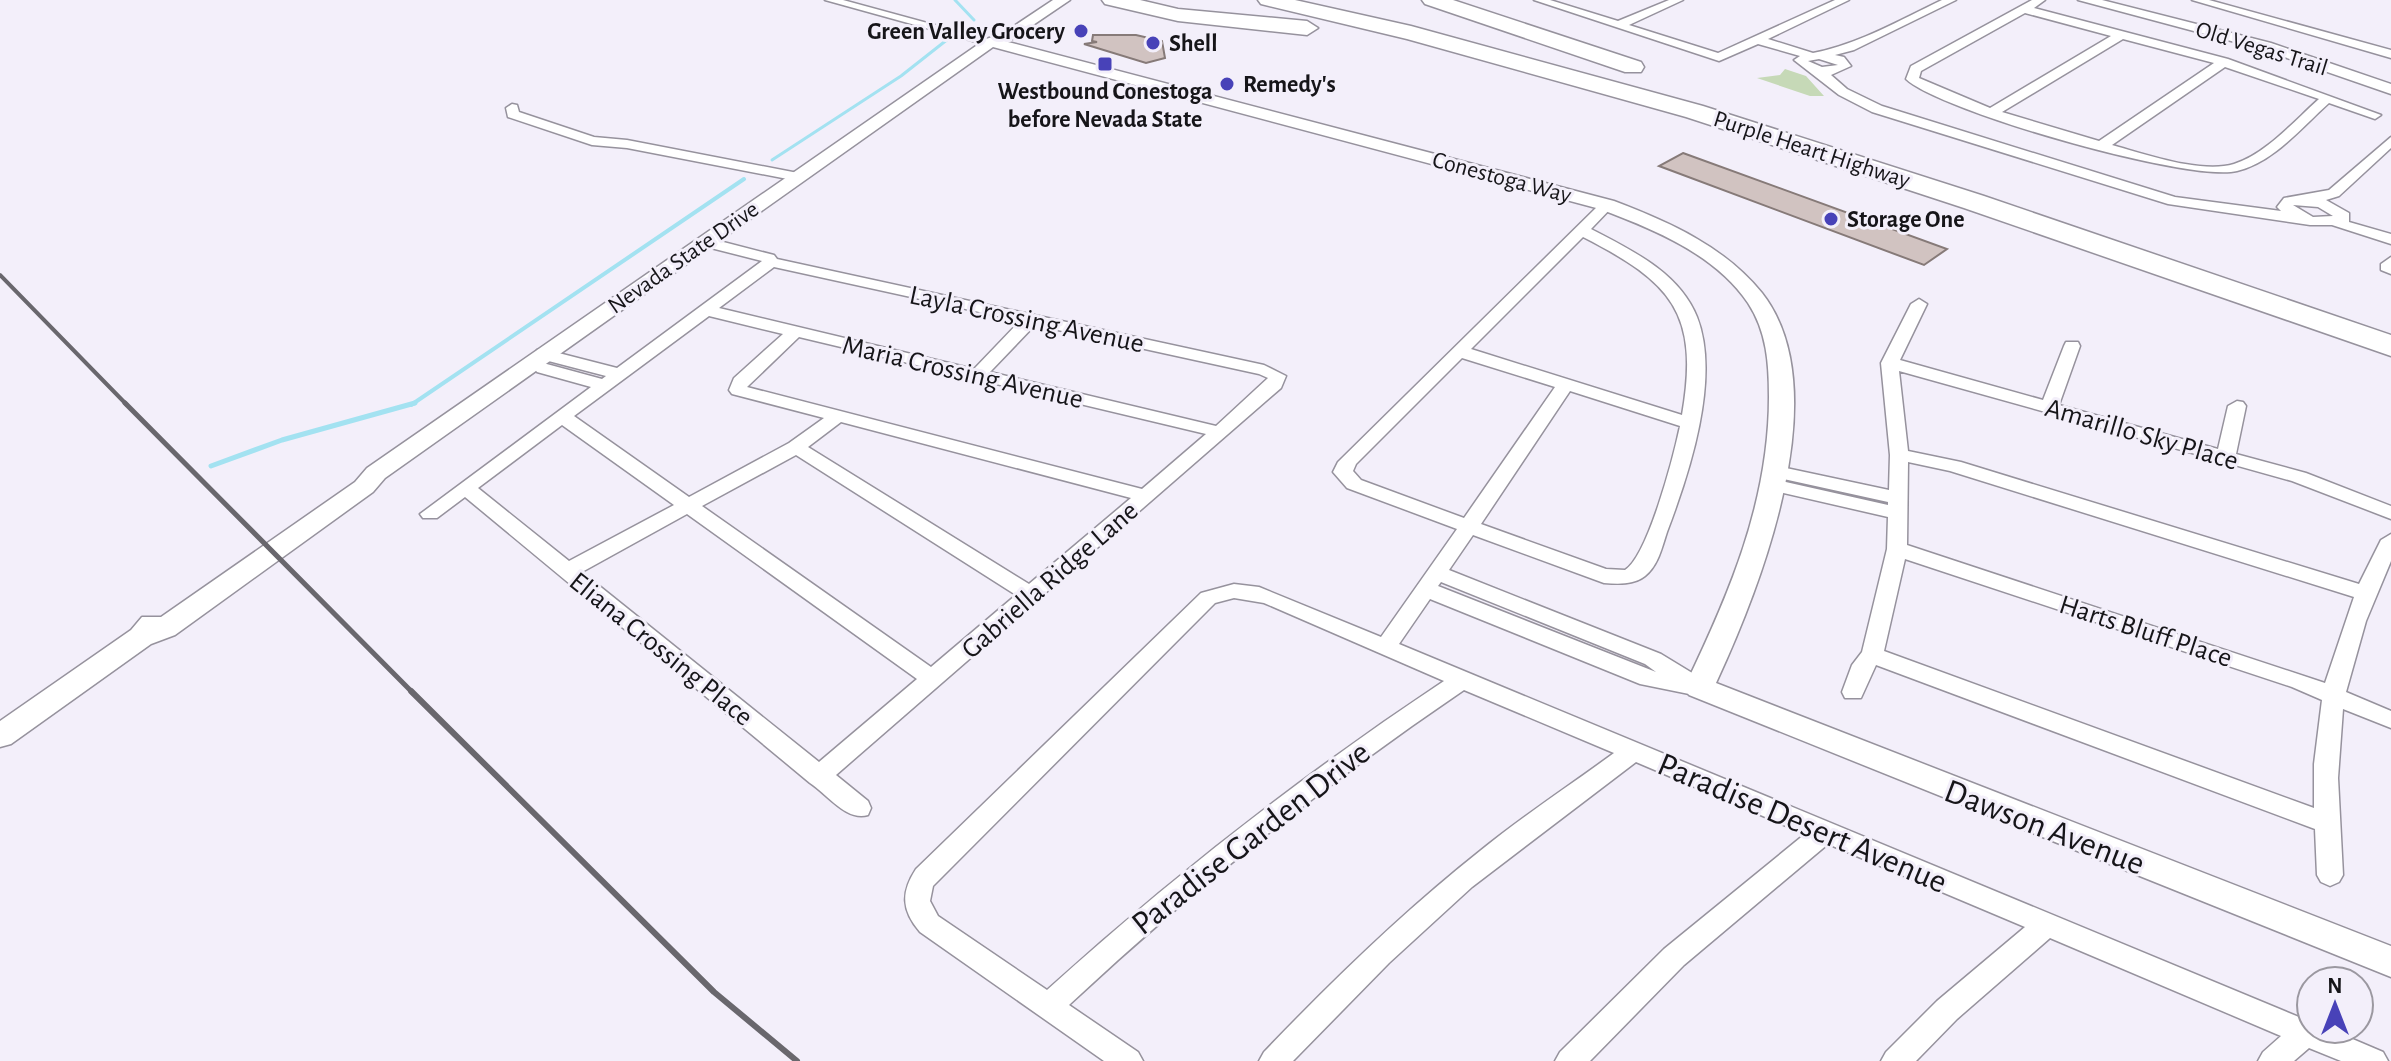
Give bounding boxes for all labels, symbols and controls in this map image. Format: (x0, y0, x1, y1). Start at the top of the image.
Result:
street label: Old Vegas Trail (2193, 17, 2331, 80)
place label: Green Valley Grocery (867, 20, 1065, 44)
marker: Green Valley Grocery (1072, 22, 1090, 40)
place label: Shell (1169, 32, 1217, 56)
marker: Shell (1144, 34, 1162, 52)
marker: Westbound Conestoga before Nevada State (1096, 55, 1114, 73)
place label: Remedy's (1243, 73, 1336, 97)
marker: Remedy's (1218, 75, 1236, 93)
place label: Westbound Conestoga before Nevada State (998, 80, 1212, 132)
street label: Purple Heart Highway (1710, 107, 1913, 193)
street label: Conestoga Way (1430, 148, 1574, 208)
street label: Nevada State Drive (604, 197, 763, 319)
place label: Storage One (1847, 208, 1964, 232)
marker: Storage One (1822, 210, 1840, 228)
street label: Layla Crossing Avenue (907, 281, 1146, 359)
street label: Maria Crossing Avenue (839, 332, 1086, 414)
street label: Amarillo Sky Place (2042, 394, 2241, 476)
street label: Gabriella Ridge Lane (957, 497, 1144, 664)
street label: Eliana Crossing Place (564, 567, 758, 732)
street label: Harts Bluff Place (2056, 591, 2235, 673)
street label: Paradise Garden Drive (1126, 735, 1377, 942)
street label: Paradise Desert Avenue (1653, 748, 1952, 900)
street label: Dawson Avenue (1940, 774, 2149, 882)
north arrow (2295, 965, 2375, 1045)
text: N (2327, 975, 2343, 997)

